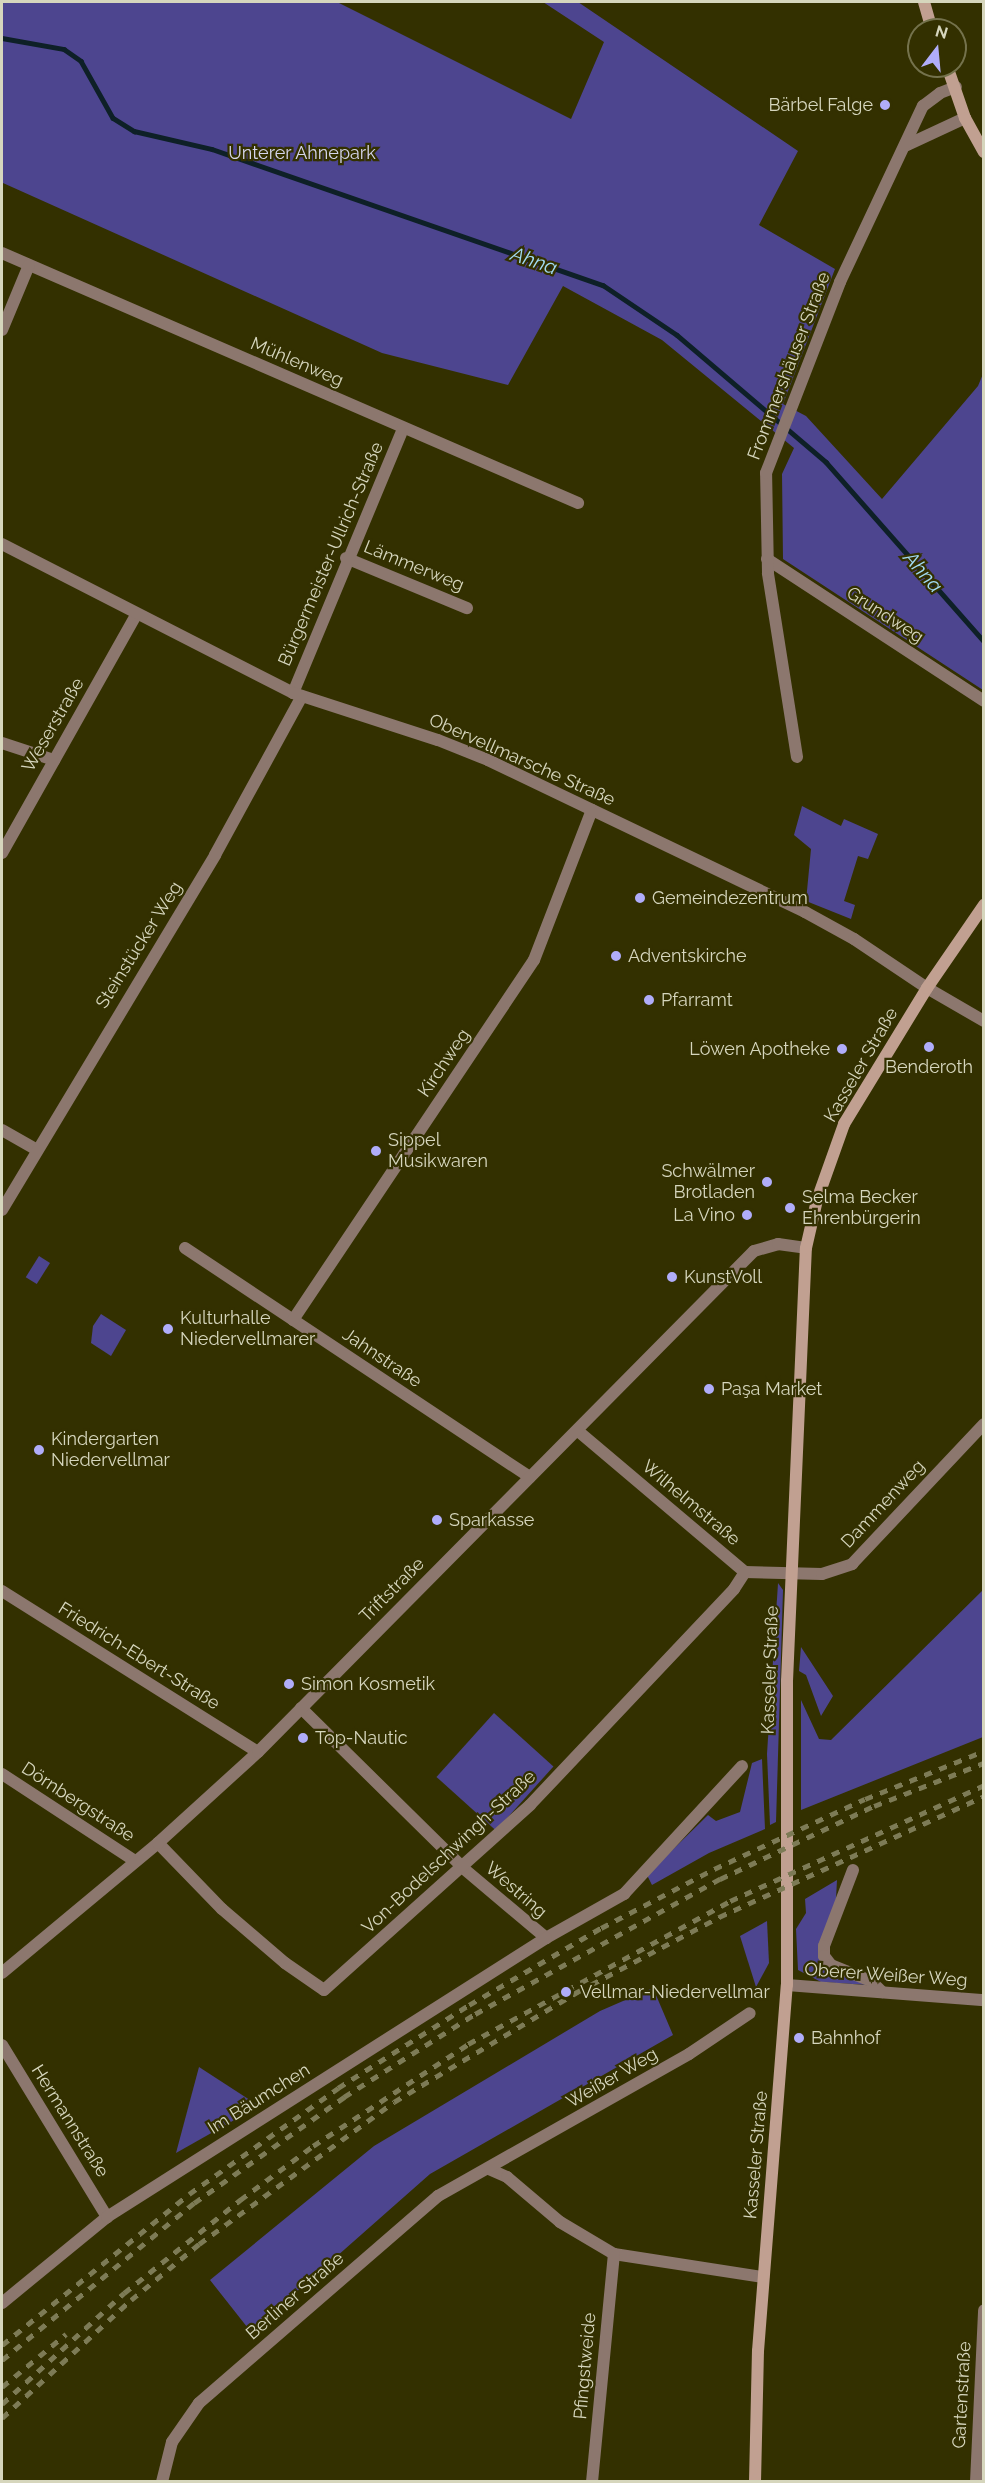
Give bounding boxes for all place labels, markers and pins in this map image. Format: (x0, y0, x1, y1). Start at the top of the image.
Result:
place label: Bärbel Falge (768, 94, 873, 116)
marker: Bärbel Falge (878, 98, 892, 112)
place label: Gemeindezentrum (652, 887, 808, 909)
marker: Gemeindezentrum (633, 891, 647, 905)
place label: Adventskirche (628, 945, 746, 967)
marker: Adventskirche (609, 949, 623, 963)
place label: Pfarramt (661, 989, 733, 1011)
marker: Pfarramt (642, 993, 656, 1007)
place label: Löwen Apotheke (689, 1038, 830, 1060)
marker: Benderoth (922, 1040, 936, 1054)
marker: Löwen Apotheke (835, 1042, 849, 1056)
place label: Benderoth (885, 1056, 973, 1078)
place label: Sippel Musikwaren (388, 1130, 488, 1172)
marker: Sippel Musikwaren (369, 1144, 383, 1158)
place label: Schwälmer Brotladen (661, 1161, 755, 1204)
marker: Schwälmer Brotladen (760, 1175, 774, 1189)
place label: Selma Becker Ehrenbürgerin (802, 1187, 921, 1230)
marker: Selma Becker Ehrenbürgerin (783, 1201, 797, 1215)
place label: La Vino (673, 1204, 735, 1226)
marker: La Vino (740, 1208, 754, 1222)
place label: KunstVoll (684, 1266, 762, 1288)
marker: KunstVoll (665, 1270, 679, 1284)
place label: Kulturhalle Niedervellmarer (180, 1308, 315, 1350)
marker: Kulturhalle Niedervellmarer (161, 1322, 175, 1336)
place label: Paşa Market (721, 1378, 822, 1400)
marker: Paşa Market (702, 1382, 716, 1396)
place label: Kindergarten Niedervellmar (51, 1429, 170, 1472)
marker: Kindergarten Niedervellmar (32, 1443, 46, 1457)
place label: Sparkasse (449, 1509, 534, 1531)
marker: Sparkasse (430, 1513, 444, 1527)
place label: Simon Kosmetik (301, 1673, 435, 1695)
marker: Simon Kosmetik (282, 1677, 296, 1691)
place label: Top-Nautic (315, 1727, 408, 1749)
marker: Top-Nautic (296, 1731, 310, 1745)
place label: Vellmar-Niedervellmar (580, 1981, 770, 2003)
marker: Vellmar-Niedervellmar (557, 1983, 575, 2001)
place label: Bahnhof (811, 2027, 881, 2049)
marker: Bahnhof (792, 2031, 806, 2045)

